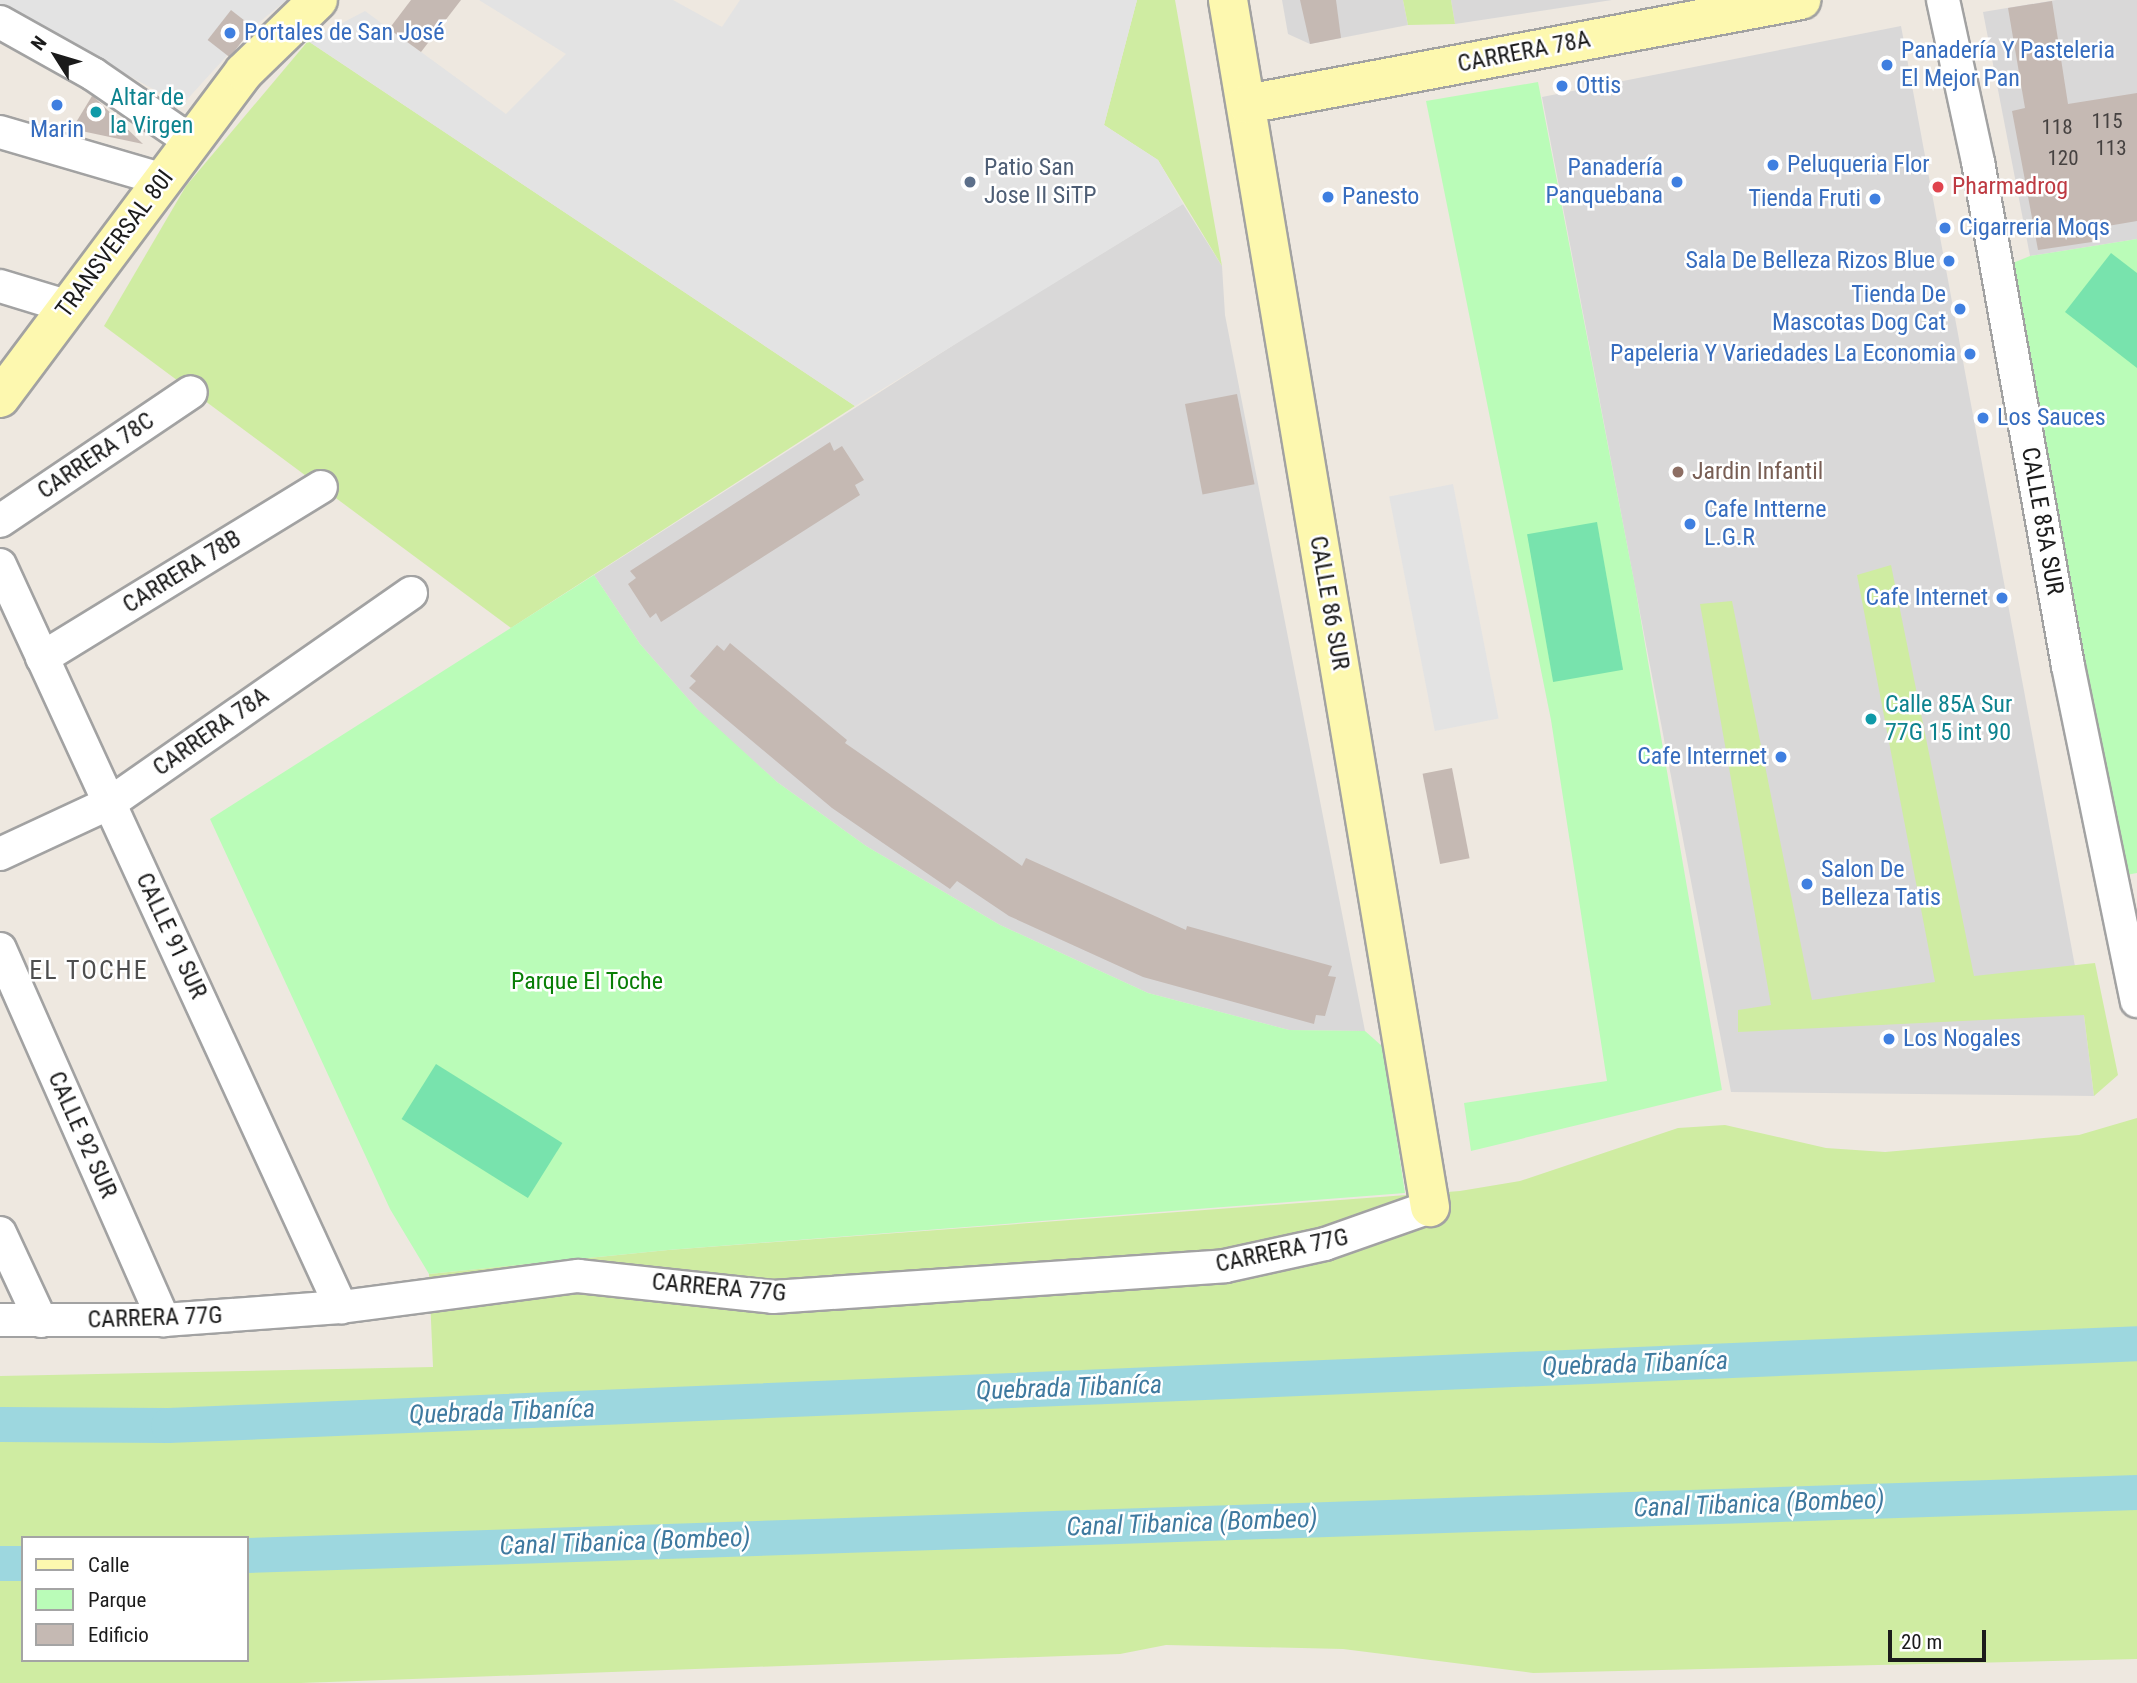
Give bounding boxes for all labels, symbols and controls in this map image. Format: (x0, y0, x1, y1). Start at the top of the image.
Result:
place label: Portales de San José (244, 19, 444, 47)
north arrow (21, 21, 91, 91)
marker: Portales de San José (222, 25, 238, 41)
street label: CARRERA 78A (1455, 25, 1593, 79)
text: N (26, 31, 52, 55)
place label: Panadería Y Pasteleria El Mejor Pan (1901, 37, 2115, 93)
marker: Panadería Y Pasteleria El Mejor Pan (1879, 57, 1895, 73)
place label: Ottis (1576, 72, 1621, 100)
marker: Ottis (1554, 78, 1570, 94)
place label: Altar de la Virgen (110, 84, 193, 140)
marker: Marin (49, 97, 65, 113)
marker: Altar de la Virgen (88, 104, 104, 120)
house number: 115 (2091, 108, 2123, 134)
house number: 118 (2041, 114, 2073, 140)
place label: Marin (30, 116, 84, 144)
house number: 113 (2095, 135, 2127, 161)
house number: 120 (2047, 145, 2079, 171)
place label: Peluqueria Flor (1787, 151, 1930, 179)
place label: Patio San Jose II SiTP (984, 154, 1097, 210)
place label: Panadería Panquebana (1545, 154, 1663, 210)
marker: Peluqueria Flor (1765, 157, 1781, 173)
street label: TRANSVERSAL 80I (50, 164, 180, 324)
place label: Pharmadrog (1952, 173, 2068, 201)
marker: Patio San Jose II SiTP (962, 174, 978, 190)
marker: Panadería Panquebana (1669, 174, 1685, 190)
marker: Pharmadrog (1930, 179, 1946, 195)
place label: Panesto (1342, 183, 1419, 211)
place label: Tienda Fruti (1748, 185, 1861, 213)
marker: Panesto (1320, 189, 1336, 205)
marker: Tienda Fruti (1867, 191, 1883, 207)
place label: Cigarreria Moqs (1959, 214, 2110, 242)
marker: Cigarreria Moqs (1937, 220, 1953, 236)
place label: Sala De Belleza Rizos Blue (1685, 247, 1935, 275)
marker: Sala De Belleza Rizos Blue (1941, 253, 1957, 269)
place label: Tienda De Mascotas Dog Cat (1772, 281, 1946, 337)
marker: Tienda De Mascotas Dog Cat (1952, 301, 1968, 317)
place label: Papeleria Y Variedades La Economia (1610, 340, 1956, 368)
marker: Papeleria Y Variedades La Economia (1962, 346, 1978, 362)
place label: Los Sauces (1997, 404, 2106, 432)
street label: CARRERA 78C (32, 407, 160, 505)
marker: Los Sauces (1975, 410, 1991, 426)
street label: CALLE 85A SUR (2015, 445, 2069, 597)
place label: Jardin Infantil (1692, 458, 1823, 486)
marker: Jardin Infantil (1670, 464, 1686, 480)
place label: Cafe Intterne L.G.R (1704, 496, 1826, 552)
marker: Cafe Intterne L.G.R (1682, 516, 1698, 532)
street label: CARRERA 78B (118, 524, 246, 620)
street label: CALLE 86 SUR (1303, 534, 1355, 672)
place label: Cafe Internet (1866, 584, 1988, 612)
marker: Cafe Internet (1994, 590, 2010, 606)
street label: CARRERA 78A (148, 682, 274, 782)
place label: Calle 85A Sur 77G 15 int 90 (1885, 691, 2012, 747)
marker: Calle 85A Sur 77G 15 int 90 (1863, 711, 1879, 727)
place label: Cafe Interrnet (1637, 743, 1767, 771)
marker: Cafe Interrnet (1773, 749, 1789, 765)
place label: Salon De Belleza Tatis (1821, 856, 1941, 912)
street label: CALLE 91 SUR (129, 868, 213, 1004)
marker: Salon De Belleza Tatis (1799, 876, 1815, 892)
district label: EL TOCHE (30, 955, 148, 987)
park label: Parque El Toche (511, 968, 663, 996)
place label: Los Nogales (1903, 1025, 2021, 1053)
marker: Los Nogales (1881, 1031, 1897, 1047)
street label: CALLE 92 SUR (41, 1067, 123, 1203)
street label: CARRERA 77G (1213, 1223, 1351, 1279)
street label: CARRERA 77G (651, 1268, 787, 1308)
street label: CARRERA 77G (87, 1301, 223, 1335)
water label: Quebrada Tibaníca (1541, 1345, 1729, 1383)
water label: Quebrada Tibaníca (975, 1369, 1163, 1407)
water label: Quebrada Tibaníca (408, 1393, 596, 1431)
water label: Canal Tibanica (Bombeo) (1633, 1484, 1885, 1524)
water label: Canal Tibanica (Bombeo) (1066, 1503, 1318, 1543)
water label: Canal Tibanica (Bombeo) (499, 1522, 751, 1562)
legend (21, 1536, 248, 1662)
text: Calle (88, 1553, 129, 1577)
text: Parque (88, 1588, 146, 1612)
scale bar (1892, 1616, 1990, 1660)
text: Edificio (88, 1623, 149, 1647)
text: 20 m (1901, 1630, 1942, 1654)

